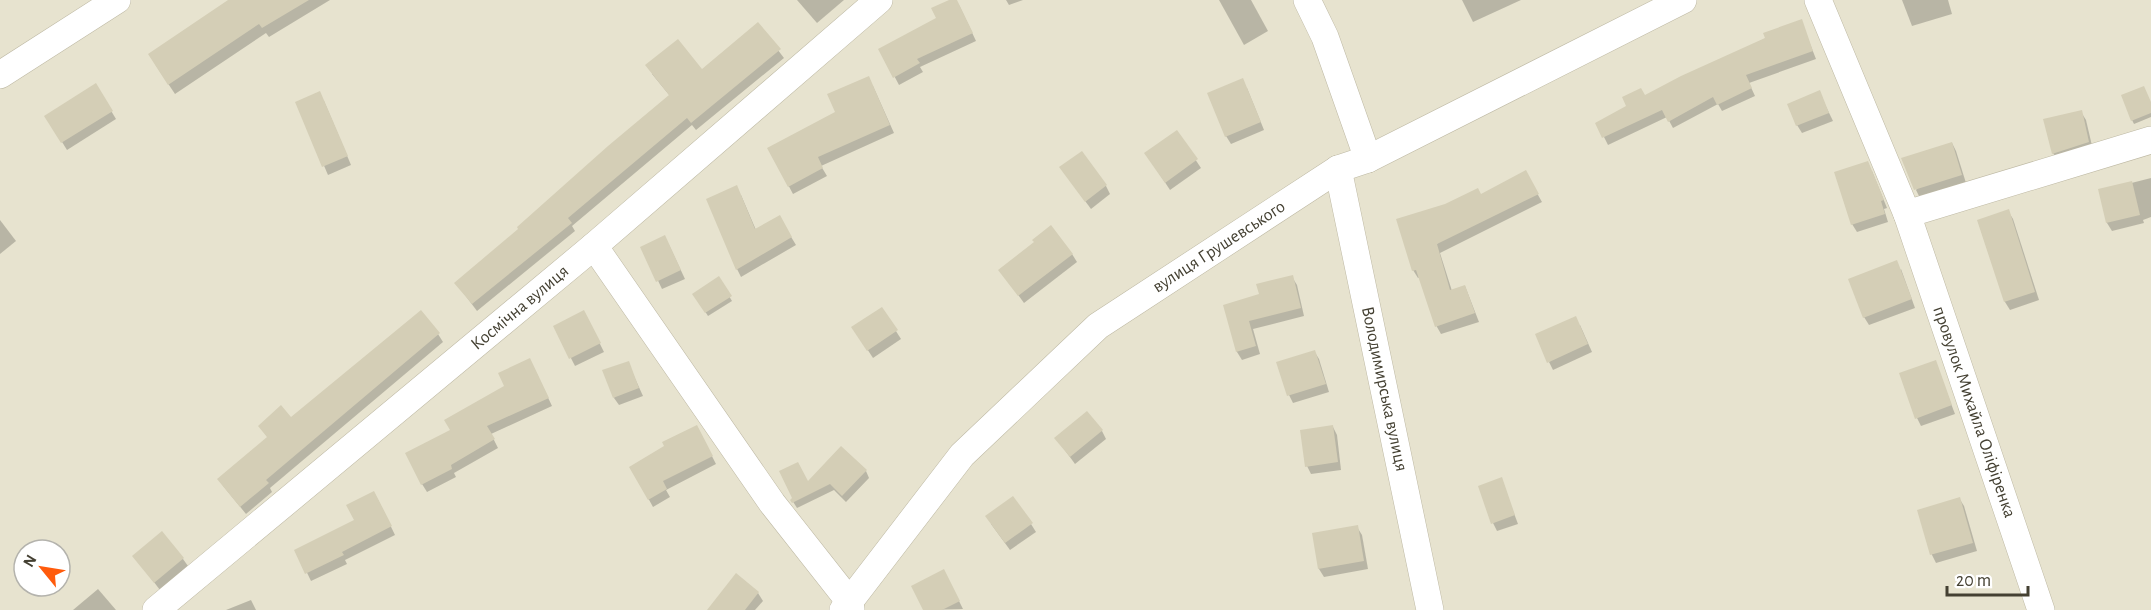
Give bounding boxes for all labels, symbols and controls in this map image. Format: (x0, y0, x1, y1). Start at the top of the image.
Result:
street label: вулиця Грушевського (1150, 198, 1288, 296)
street label: Космічна вулиця (468, 262, 572, 354)
street label: провулок Михайла Оліфіренка (1929, 304, 2019, 520)
street label: Володимирська вулиця (1358, 305, 1410, 473)
north arrow (12, 538, 72, 598)
text: N (20, 552, 40, 570)
scale bar (1947, 559, 2028, 597)
text: 20 m (1956, 572, 1991, 590)

